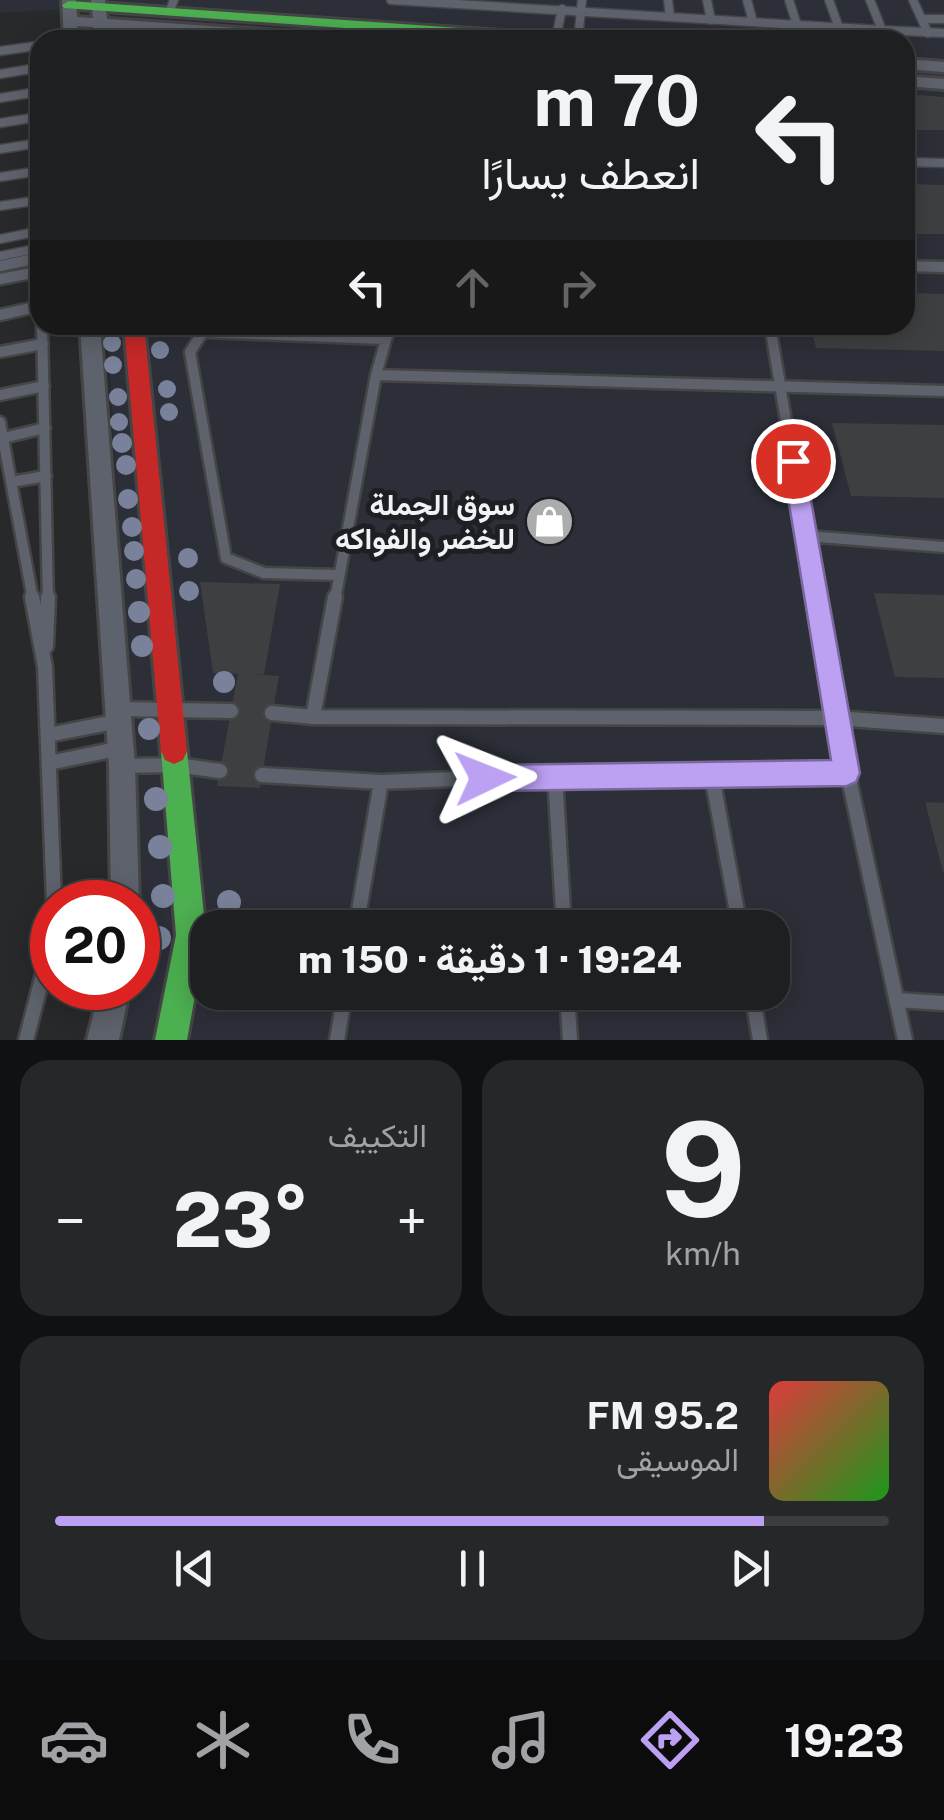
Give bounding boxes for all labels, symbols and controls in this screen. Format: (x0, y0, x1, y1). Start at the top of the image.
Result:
text: 70 m (533, 59, 700, 142)
icon: left (735, 70, 865, 200)
text: انعطف يسارًا (481, 146, 700, 199)
icon: left (340, 260, 395, 315)
icon: ahead (445, 260, 500, 315)
icon: right (550, 260, 605, 315)
pin (751, 419, 836, 504)
icon: arrive (766, 434, 821, 489)
place label: سوق الجملة للخضر والفواكه (335, 486, 515, 557)
shop icon: سوق الجملة للخضر والفواكه (524, 496, 576, 548)
position arrow (433, 726, 537, 830)
speed limit sign: 20 (30, 880, 160, 1010)
text: 19:24 · 1 دقيقة · 150 m (298, 937, 682, 982)
text: 9 (660, 1094, 746, 1246)
text: التكييف (328, 1117, 427, 1154)
text: 23° (173, 1176, 309, 1264)
text: − (55, 1189, 86, 1253)
text: + (397, 1189, 427, 1253)
text: km/h (665, 1235, 741, 1272)
text: 95.2 FM (586, 1393, 739, 1438)
text: الموسيقى (616, 1441, 739, 1478)
icon: previous (167, 1541, 222, 1596)
icon: pause (445, 1541, 500, 1596)
icon: next (723, 1541, 778, 1596)
icon: car (39, 1705, 109, 1775)
icon: climate (188, 1705, 258, 1775)
icon: phone (337, 1705, 407, 1775)
icon: music (486, 1705, 556, 1775)
icon: directions (635, 1705, 705, 1775)
text: 19:23 (784, 1714, 905, 1767)

